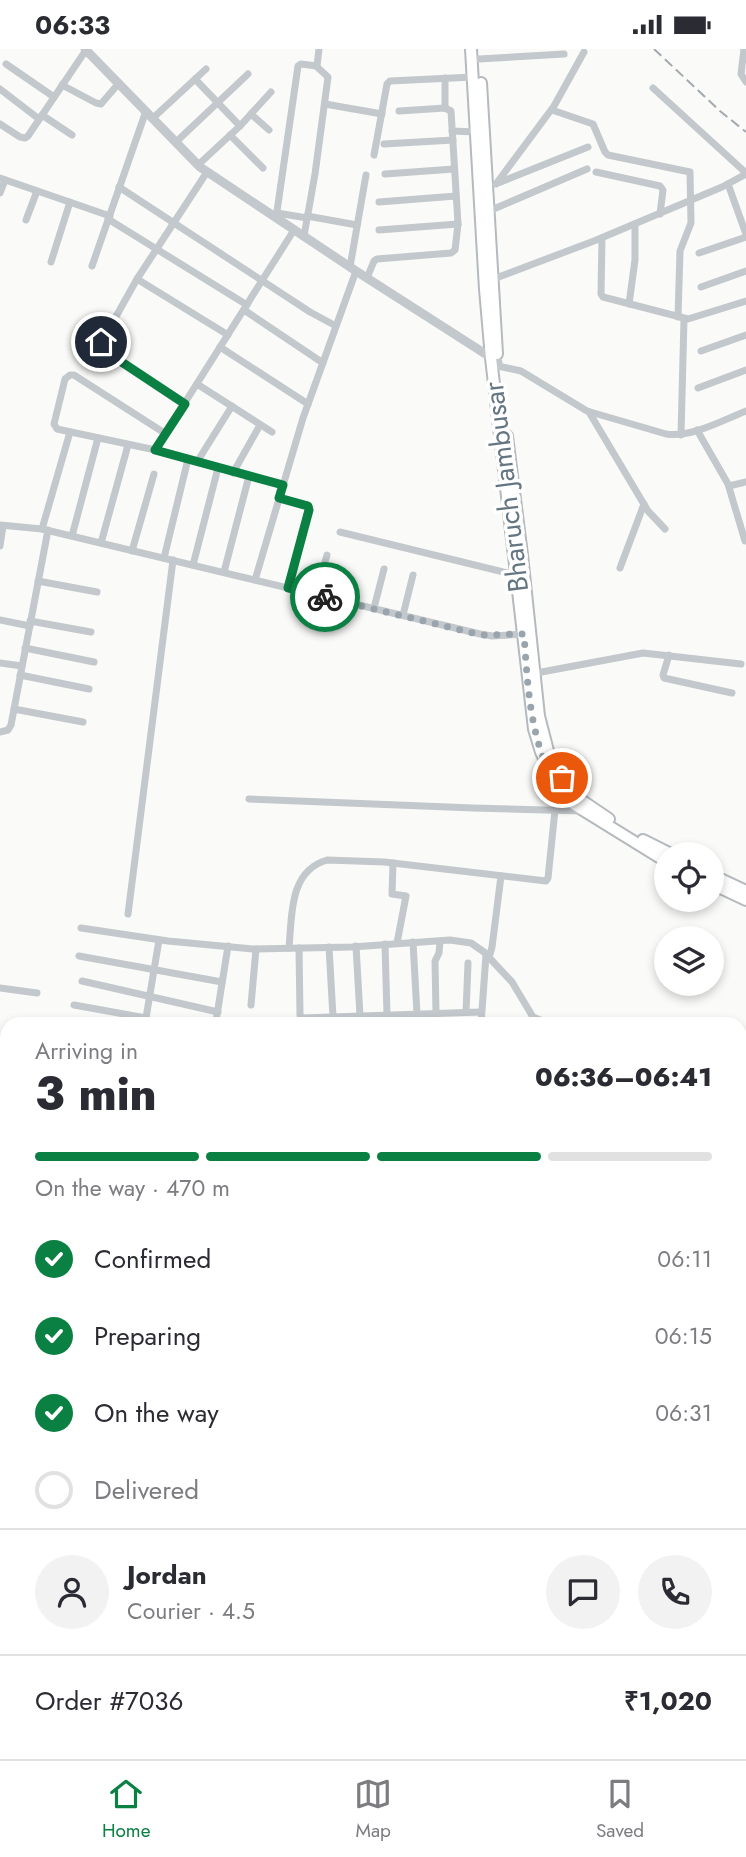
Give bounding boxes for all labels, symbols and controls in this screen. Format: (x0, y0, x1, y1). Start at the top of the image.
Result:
text: 06:33 (35, 6, 110, 44)
pin (71, 312, 131, 372)
icon: home (82, 323, 120, 361)
street label: Bharuch Jambusar (473, 379, 539, 595)
courier (290, 562, 360, 632)
icon: bike (306, 578, 344, 616)
pin (532, 748, 592, 808)
icon: bag (543, 759, 581, 797)
map controls (654, 842, 724, 996)
button: locate (654, 842, 724, 912)
button: layers (654, 926, 724, 996)
text: Arriving in (35, 1034, 138, 1068)
text: 06:36–06:41 (535, 1058, 712, 1096)
text: 3 min (35, 1061, 157, 1127)
text: On the way · 470 m (35, 1171, 230, 1205)
icon: check (35, 1240, 73, 1278)
text: Confirmed (94, 1240, 211, 1278)
text: 06:11 (657, 1242, 712, 1276)
icon: check (35, 1317, 73, 1355)
text: Preparing (94, 1317, 201, 1355)
text: 06:15 (655, 1319, 712, 1353)
icon: check (35, 1394, 73, 1432)
text: On the way (94, 1394, 219, 1432)
text: 06:31 (655, 1396, 712, 1430)
text: Delivered (94, 1471, 199, 1509)
button: person (35, 1555, 109, 1629)
button: chat (546, 1555, 620, 1629)
button: phone (638, 1555, 712, 1629)
text: Jordan (127, 1556, 207, 1594)
text: Courier · 4.5 (127, 1594, 255, 1628)
text: Order #7036 (35, 1682, 184, 1720)
text: ₹1,020 (624, 1682, 712, 1720)
tab: Home (102, 1775, 150, 1844)
tab: Map (354, 1775, 392, 1844)
tab: Saved (596, 1775, 644, 1844)

